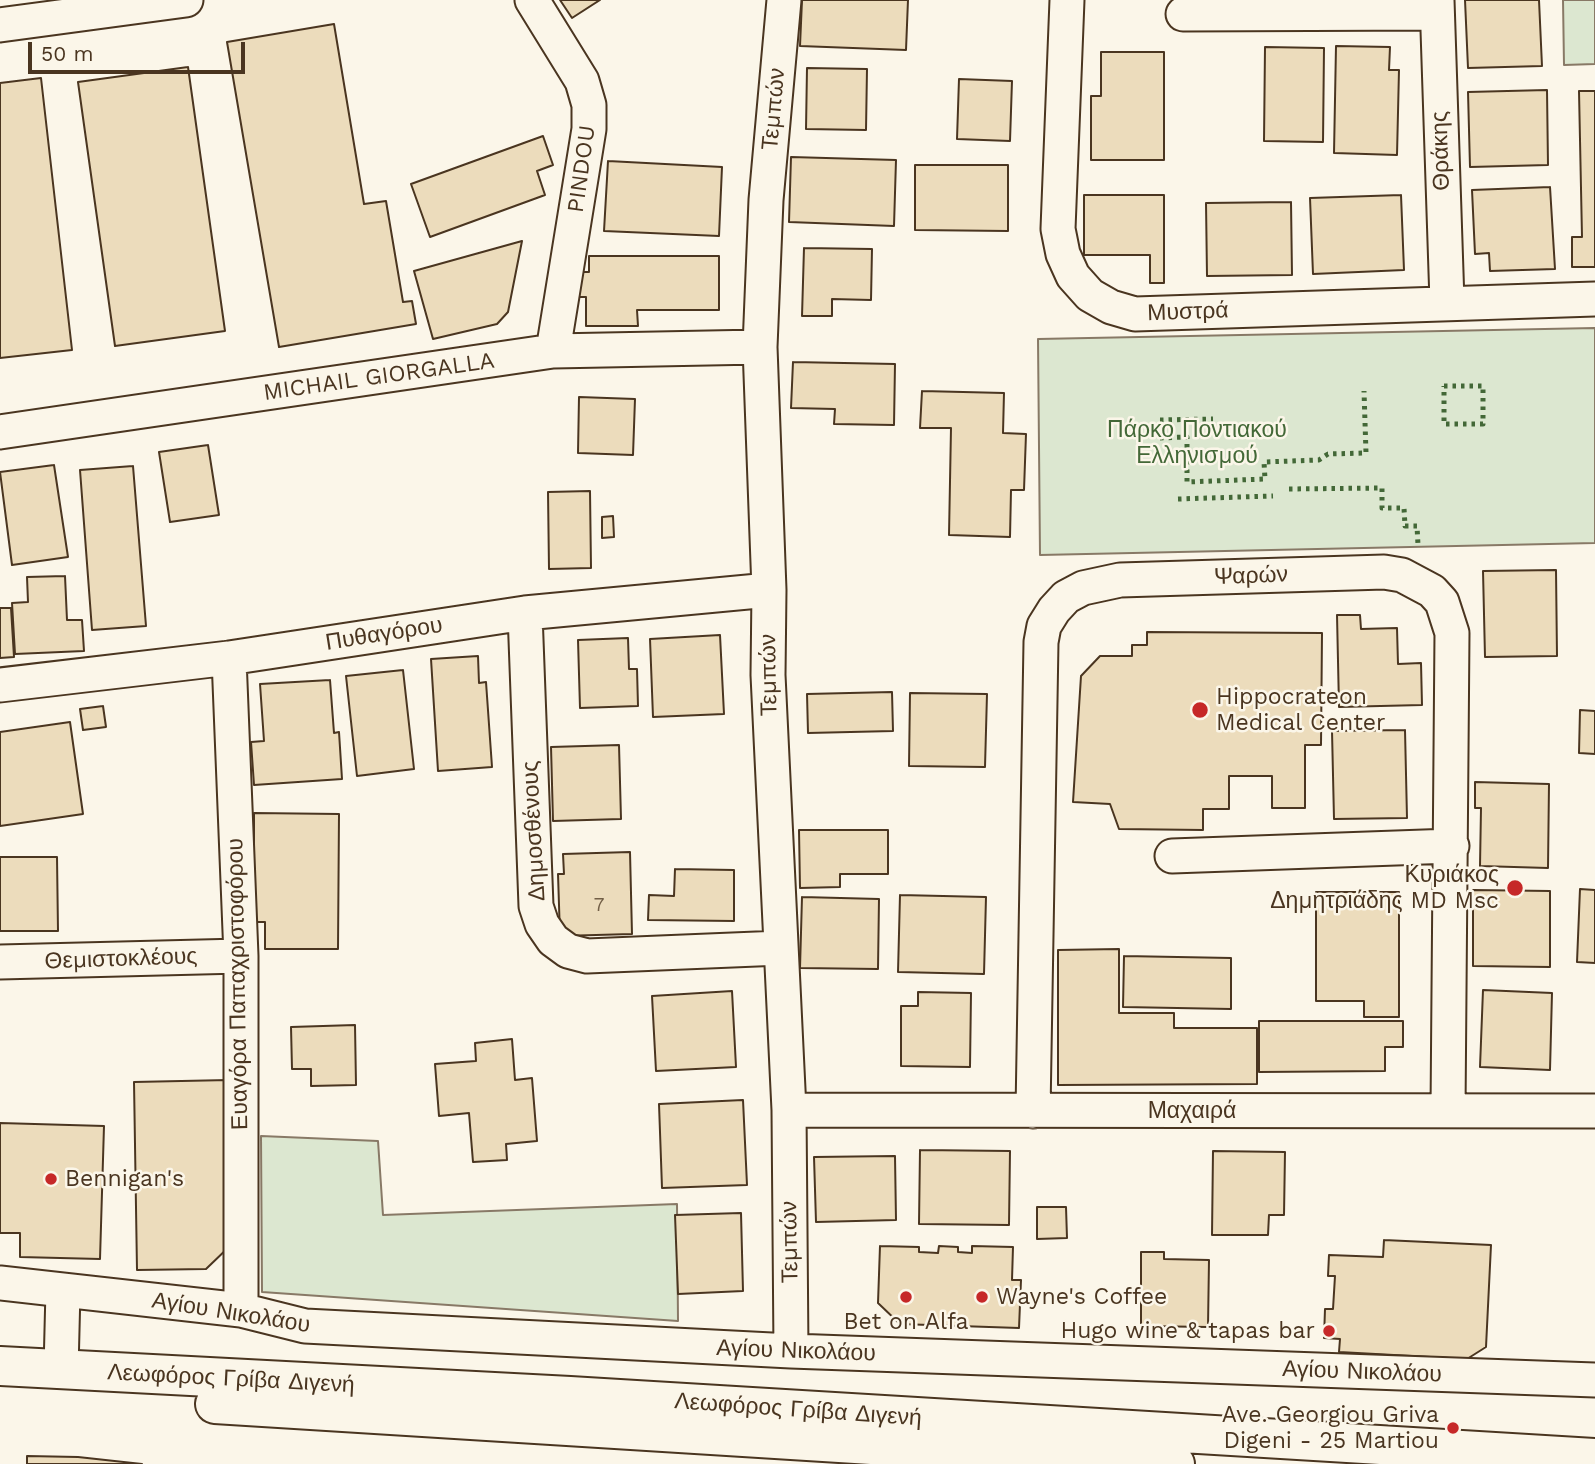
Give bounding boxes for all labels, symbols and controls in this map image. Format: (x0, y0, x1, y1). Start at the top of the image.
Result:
scale bar (32, 28, 248, 72)
text: 50 m (41, 41, 93, 66)
street label: Τεμπών (757, 67, 791, 151)
street label: Θράκης (1426, 111, 1456, 191)
street label: PINDOU (562, 124, 602, 214)
street label: Μυστρά (1147, 297, 1229, 327)
street label: MICHAIL GIORGALLA (262, 347, 496, 407)
park label: Πάρκο Ποντιακού Ελληνισμού (1107, 416, 1287, 470)
street label: Ψαρών (1213, 561, 1289, 591)
street label: Πυθαγόρου (324, 611, 444, 657)
street label: Τεμπών (754, 634, 784, 716)
place label: Hippocrateon Medical Center (1216, 683, 1385, 737)
marker: Hippocrateon Medical Center (1190, 700, 1210, 720)
street label: Δημοσθένους (517, 760, 551, 902)
street label: Ευαγόρα Παπαχριστοφόρου (222, 838, 254, 1130)
place label: Κυριάκος Δημητριάδης MD Msc (1270, 861, 1499, 915)
marker: Κυριάκος Δημητριάδης MD Msc (1505, 878, 1525, 898)
house number: 7 (594, 894, 604, 916)
street label: Θεμιστοκλέους (44, 943, 198, 975)
street label: Μαχαιρά (1148, 1097, 1236, 1125)
place label: Bennigan's (65, 1165, 184, 1193)
marker: Bennigan's (43, 1171, 59, 1187)
street label: Τεμπών (775, 1201, 805, 1283)
place label: Wayne's Coffee (996, 1283, 1167, 1311)
street label: Αγίου Νικολάου (150, 1287, 312, 1339)
marker: Bet on Alfa (898, 1289, 914, 1305)
marker: Wayne's Coffee (974, 1289, 990, 1305)
place label: Bet on Alfa (844, 1308, 968, 1336)
place label: Hugo wine & tapas bar (1060, 1317, 1315, 1345)
marker: Hugo wine & tapas bar (1321, 1323, 1337, 1339)
street label: Αγίου Νικολάου (716, 1334, 876, 1368)
street label: Αγίου Νικολάου (1282, 1355, 1442, 1389)
street label: Λεωφόρος Γρίβα Διγενή (107, 1359, 355, 1399)
street label: Λεωφόρος Γρίβα Διγενή (673, 1388, 923, 1432)
place label: Ave. Georgiou Griva Digeni - 25 Martiou (1222, 1401, 1439, 1455)
marker: Ave. Georgiou Griva Digeni - 25 Martiou (1445, 1420, 1461, 1436)

